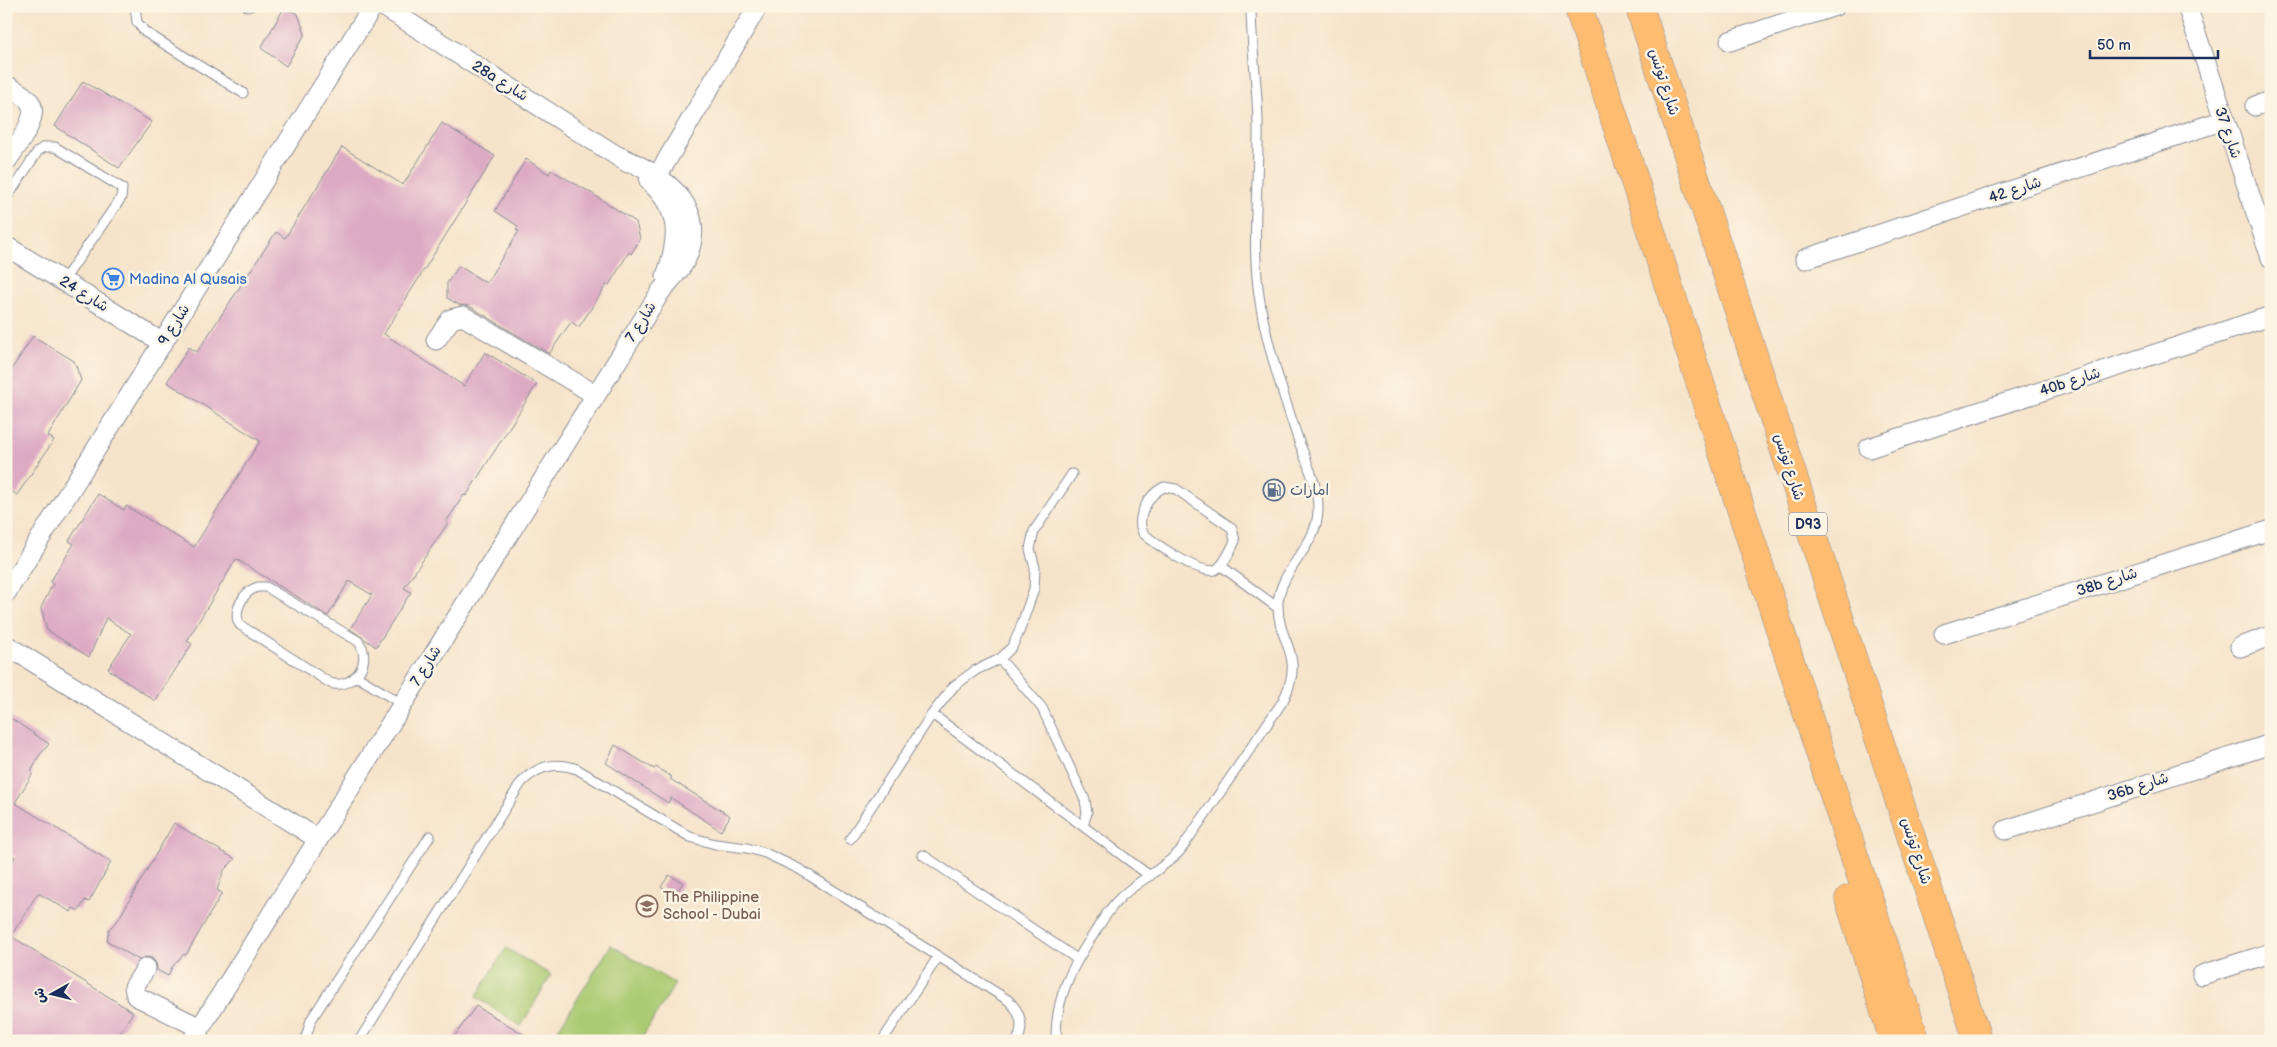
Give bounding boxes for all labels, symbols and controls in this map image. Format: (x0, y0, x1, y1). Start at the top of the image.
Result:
scale bar (2090, 28, 2217, 60)
text: 50 m (2097, 36, 2131, 55)
street label: شارع تونس (1644, 46, 1684, 118)
street label: 28a شارع (468, 56, 532, 106)
street label: شارع 37 (2210, 105, 2246, 161)
street label: شارع 42 (1986, 173, 2044, 207)
supermarket icon: Madina Al Qusais (101, 267, 125, 291)
place label: Madina Al Qusais (129, 270, 248, 289)
street label: شارع 24 (56, 272, 112, 316)
street label: شارع 7 (621, 298, 661, 346)
street label: شارع 9 (154, 301, 194, 349)
street label: 40b شارع (2037, 363, 2103, 401)
street label: شارع تونس (1769, 431, 1809, 503)
fuel station icon: امارات (1262, 478, 1286, 502)
place label: امارات (1290, 481, 1329, 500)
road number: D93 (1789, 512, 1827, 536)
street label: 38b شارع (2074, 563, 2140, 601)
street label: شارع 7 (406, 642, 446, 690)
street label: 36b شارع (2105, 768, 2171, 806)
street label: شارع تونس (1896, 815, 1936, 887)
place label: The Philippine School - Dubai (663, 888, 761, 924)
school or university icon: The Philippine School - Dubai (635, 894, 659, 918)
north arrow (28, 970, 78, 1020)
text: ش (30, 987, 49, 1005)

